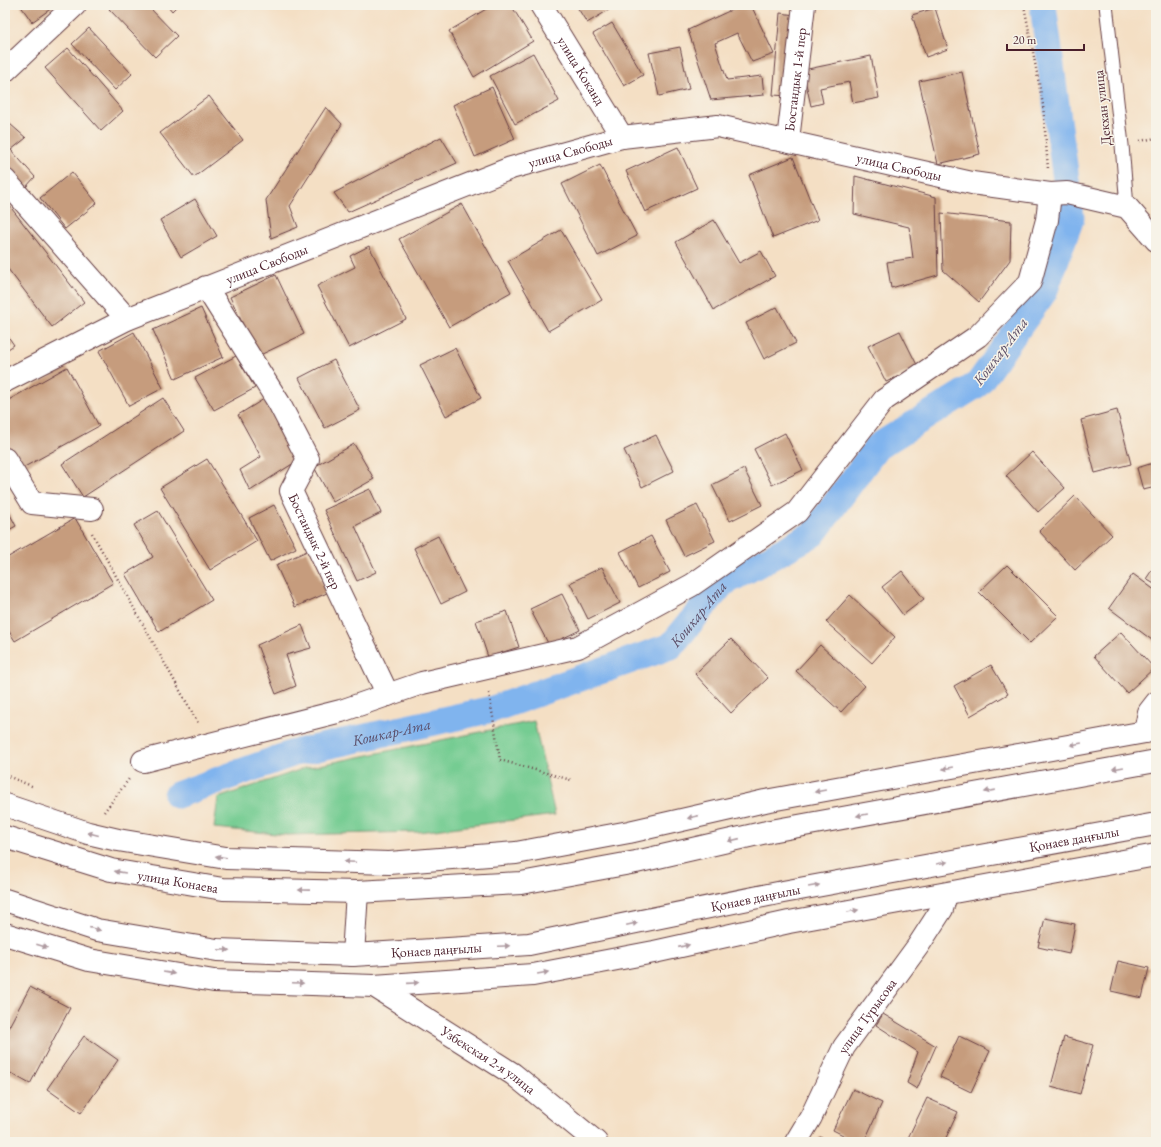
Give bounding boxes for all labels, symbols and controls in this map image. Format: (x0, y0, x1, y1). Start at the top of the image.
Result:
street label: Бостандык 1-й пер (780, 26, 810, 132)
scale bar (1007, 26, 1084, 52)
text: 20 m (1013, 32, 1037, 48)
street label: улица Коканд (553, 33, 609, 109)
street label: Декхан улица (1089, 69, 1115, 147)
street label: улица Свободы (526, 131, 615, 172)
street label: улица Свободы (855, 148, 944, 185)
street label: улица Свободы (223, 240, 311, 288)
water label: Кошкар-Ата (968, 313, 1032, 389)
street label: Бостандык 2-й пер (284, 490, 345, 592)
water label: Кошкар-Ата (664, 577, 730, 651)
water label: Кошкар-Ата (349, 714, 432, 750)
one-way arrow (1070, 742, 1082, 748)
one-way arrow (942, 765, 954, 771)
one-way arrow (1111, 765, 1124, 771)
one-way arrow (814, 788, 827, 794)
one-way arrow (984, 789, 996, 795)
one-way arrow (856, 812, 868, 818)
one-way arrow (687, 815, 699, 821)
street label: Қонаев даңғылы (1028, 822, 1121, 856)
one-way arrow (86, 831, 98, 837)
one-way arrow (728, 837, 740, 843)
one-way arrow (214, 854, 227, 860)
one-way arrow (343, 859, 356, 865)
one-way arrow (936, 860, 948, 866)
street label: улица Конаева (136, 866, 220, 897)
one-way arrow (114, 868, 126, 874)
street label: Қонаев даңғылы (709, 880, 802, 916)
one-way arrow (808, 883, 820, 889)
one-way arrow (298, 887, 310, 894)
one-way arrow (847, 908, 859, 914)
one-way arrow (626, 921, 638, 927)
one-way arrow (89, 927, 102, 933)
street label: Қонаев даңғылы (390, 938, 483, 962)
one-way arrow (498, 942, 510, 949)
one-way arrow (678, 942, 690, 948)
one-way arrow (36, 943, 48, 949)
one-way arrow (218, 947, 231, 953)
one-way arrow (163, 970, 175, 976)
one-way arrow (537, 970, 549, 976)
street label: улица Турысова (833, 974, 901, 1056)
one-way arrow (292, 980, 304, 987)
one-way arrow (407, 980, 419, 987)
street label: Узбекская 2-я улица (437, 1021, 540, 1098)

